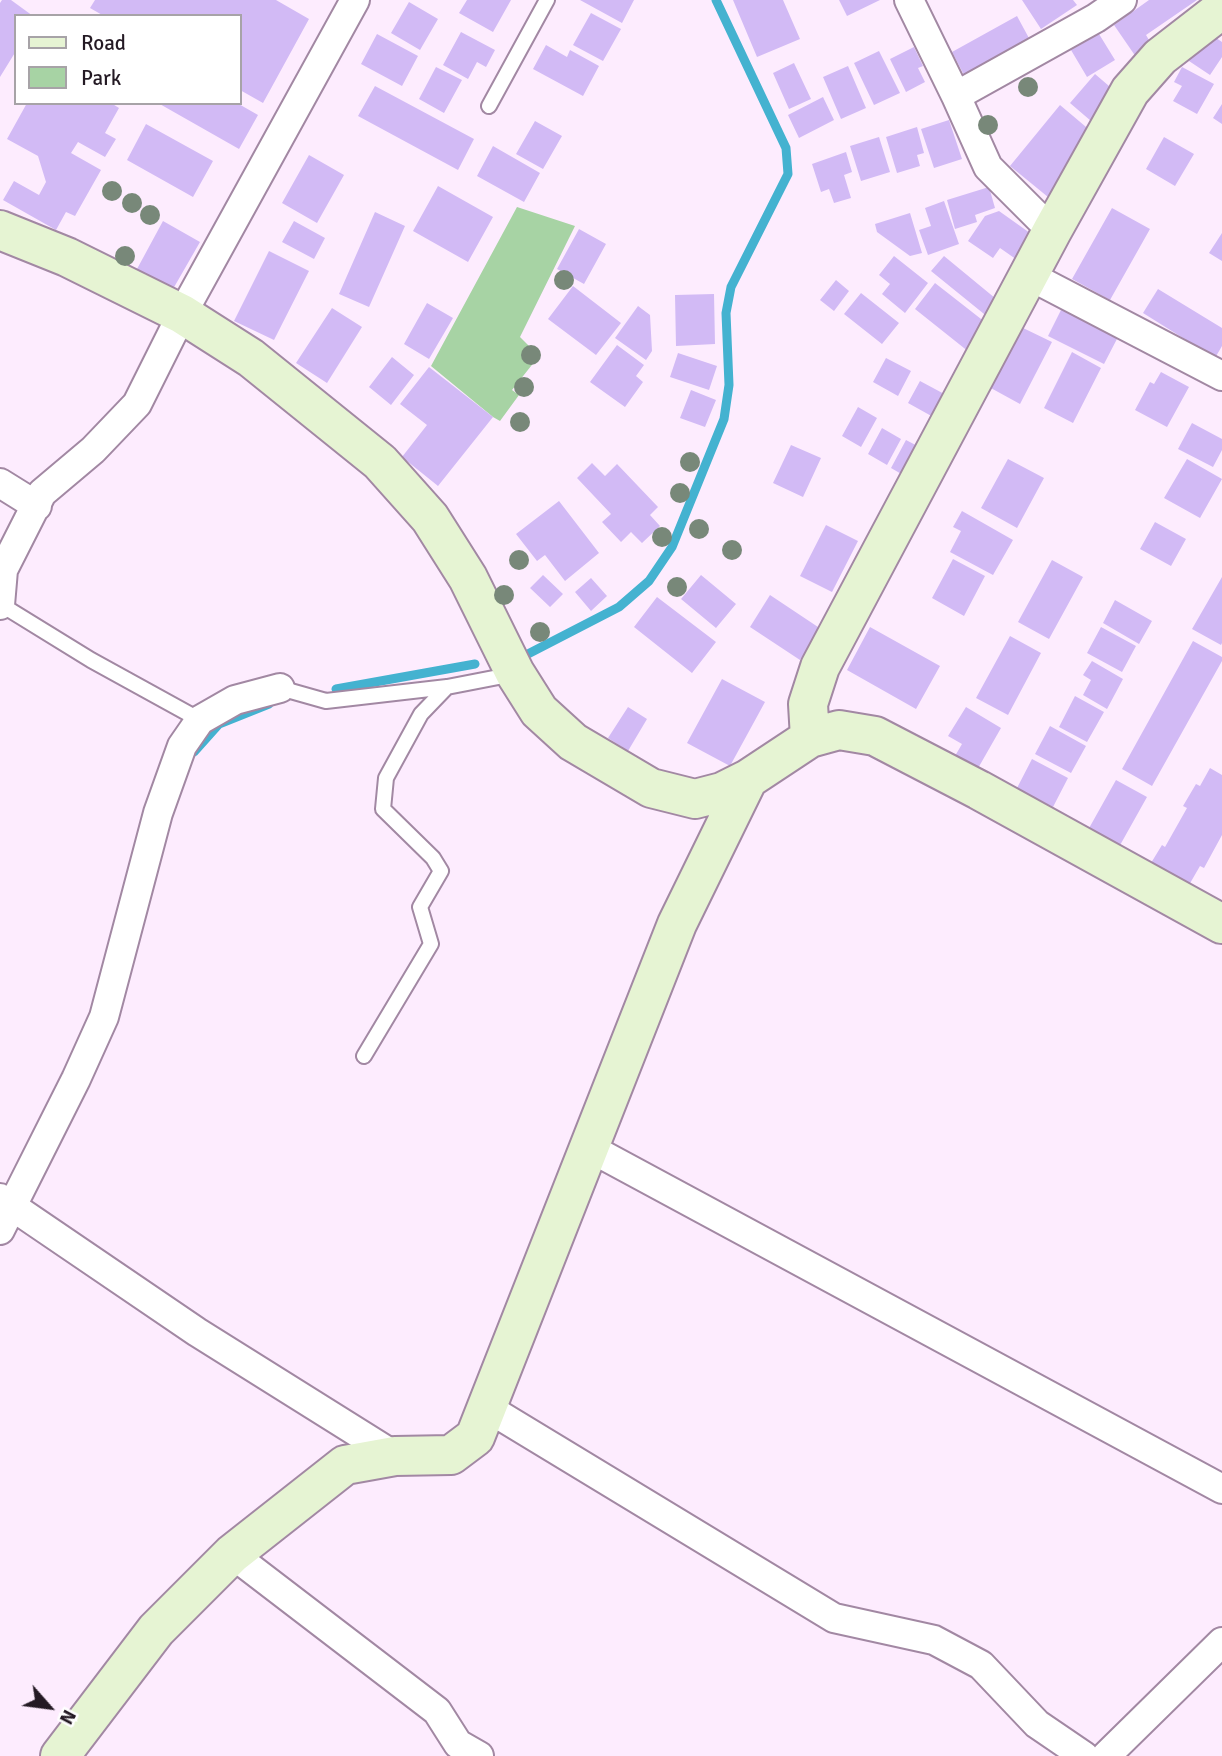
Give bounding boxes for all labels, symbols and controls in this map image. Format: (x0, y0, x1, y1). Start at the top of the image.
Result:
legend (14, 14, 242, 105)
text: Road (81, 30, 126, 56)
text: Park (81, 65, 121, 91)
north arrow (14, 1672, 84, 1742)
text: N (54, 1705, 81, 1728)

